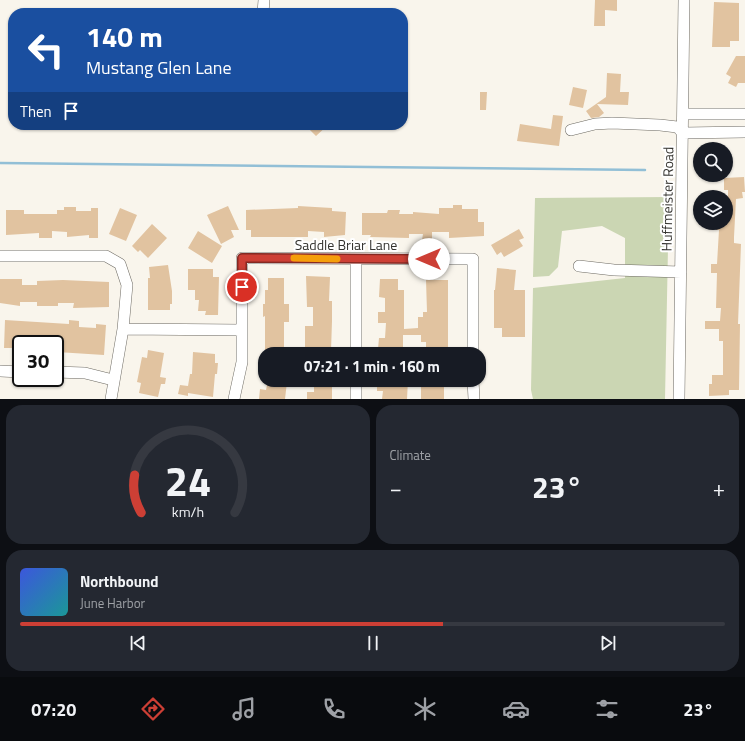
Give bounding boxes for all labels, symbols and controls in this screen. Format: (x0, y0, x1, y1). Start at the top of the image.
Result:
text: 140 m (86, 15, 163, 58)
icon: left (20, 24, 72, 76)
text: Mustang Glen Lane (86, 54, 232, 81)
text: Then (20, 100, 52, 123)
icon: arrive (60, 100, 82, 122)
map controls (693, 142, 733, 230)
button: search (693, 142, 733, 182)
street label: Huffmeister Road (656, 146, 678, 252)
button: layers (693, 190, 733, 230)
street label: Saddle Briar Lane (295, 234, 397, 255)
position arrow (408, 238, 450, 280)
pin (225, 270, 259, 304)
icon: arrive (231, 276, 253, 298)
speed limit sign: 30 (12, 335, 64, 387)
text: 07:21 · 1 min · 160 m (304, 355, 440, 378)
text: Climate (390, 445, 431, 465)
text: 24 (164, 448, 211, 511)
text: 23° (532, 464, 582, 510)
text: − (390, 471, 402, 505)
text: + (713, 471, 725, 505)
text: km/h (172, 500, 204, 522)
text: Northbound (80, 570, 159, 593)
text: June Harbor (80, 593, 145, 613)
icon: previous (127, 632, 149, 654)
icon: pause (362, 632, 384, 654)
icon: next (597, 632, 619, 654)
icon: directions (139, 695, 167, 723)
icon: music (230, 695, 258, 723)
icon: phone (320, 695, 348, 723)
icon: climate (411, 695, 439, 723)
icon: car (502, 695, 530, 723)
icon: filters (593, 695, 621, 723)
text: 07:20 (31, 696, 76, 723)
text: 23° (683, 696, 714, 723)

